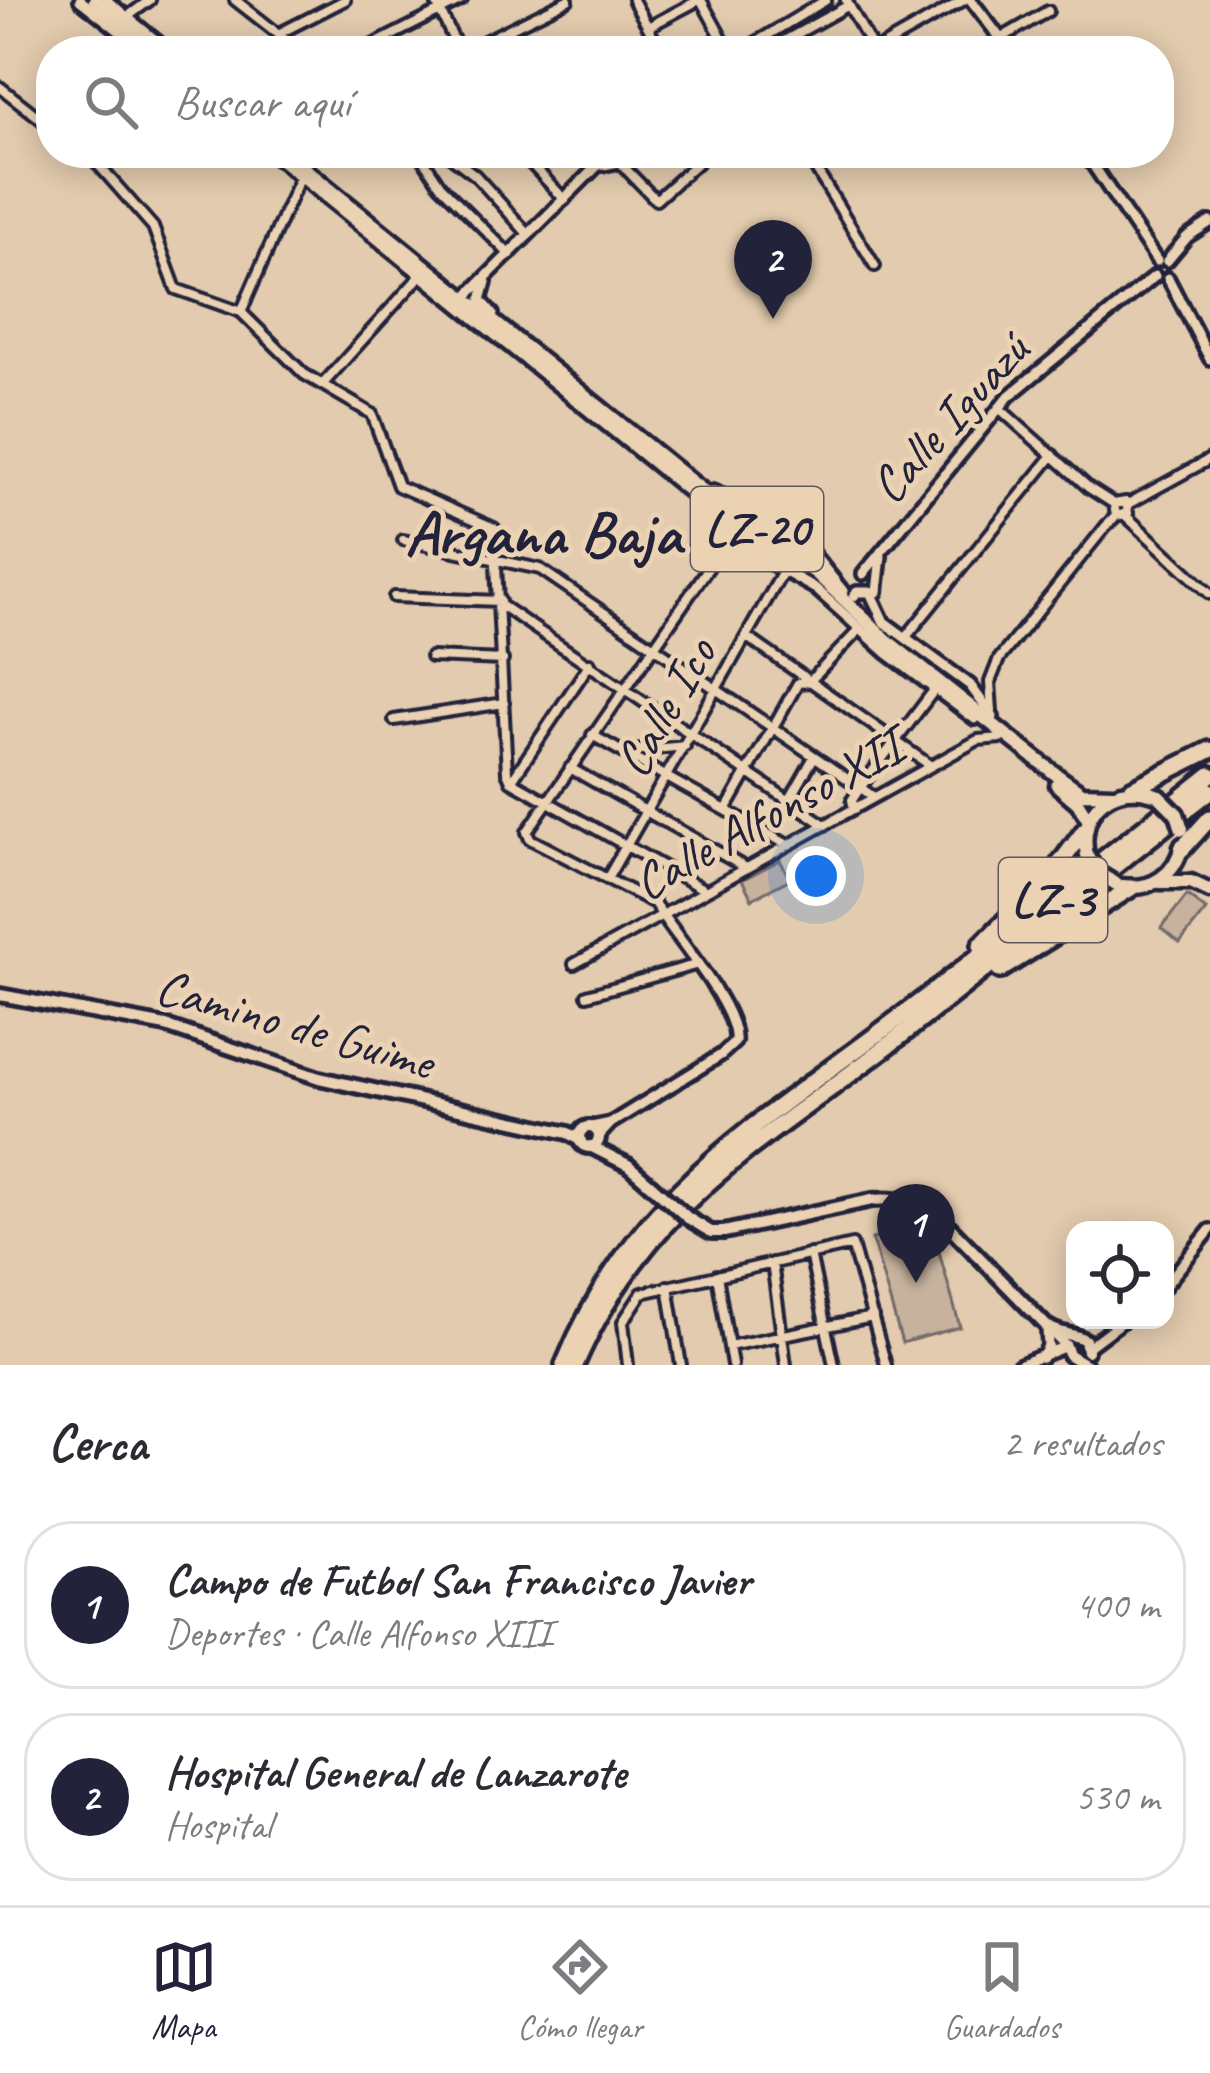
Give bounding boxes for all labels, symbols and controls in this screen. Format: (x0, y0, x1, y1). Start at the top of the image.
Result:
search box (36, 36, 1174, 168)
icon: search (78, 69, 144, 135)
text: Buscar aquí (174, 74, 350, 131)
pin: 2 (734, 220, 812, 319)
street label: Calle Iguazú (856, 317, 1045, 516)
road number: LZ-20 (691, 487, 823, 571)
district label: Argana Baja (405, 494, 686, 573)
street label: Calle Ico (600, 623, 732, 788)
street label: Calle Alfonso XII (622, 709, 923, 914)
your location (786, 846, 846, 906)
road number: LZ-3 (999, 858, 1107, 942)
street label: Camino de Guime (149, 954, 444, 1095)
pin: 1 (877, 1184, 955, 1283)
map controls (1066, 1221, 1174, 1329)
button: locate (1066, 1221, 1174, 1329)
text: Cerca (48, 1411, 147, 1475)
text: 2 resultados (1003, 1419, 1162, 1468)
text: Campo de Futbol San Francisco Javier (165, 1552, 751, 1609)
text: 1 (81, 1581, 99, 1630)
text: 400 m (1075, 1581, 1159, 1630)
text: Deportes · Calle Alfonso XIII (165, 1609, 552, 1658)
text: Hospital General de Lanzarote (165, 1744, 626, 1801)
text: 2 (81, 1773, 99, 1822)
text: 530 m (1075, 1773, 1159, 1822)
text: Hospital (165, 1801, 272, 1850)
tab: Mapa (151, 1934, 217, 2048)
tab: Cómo llegar (518, 1934, 643, 2048)
tab: Guardados (944, 1934, 1059, 2048)

